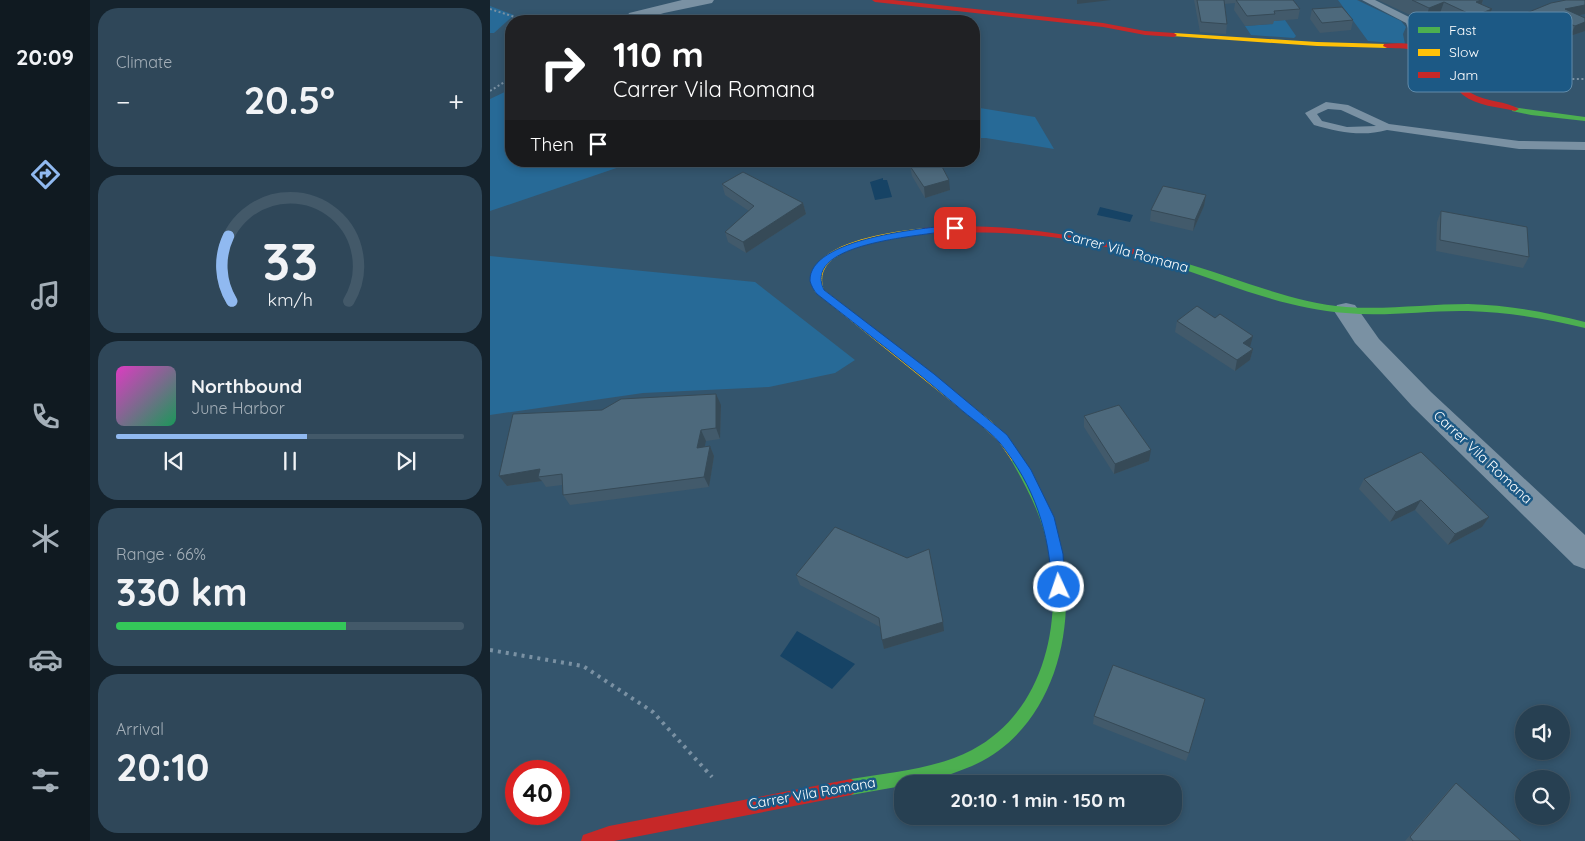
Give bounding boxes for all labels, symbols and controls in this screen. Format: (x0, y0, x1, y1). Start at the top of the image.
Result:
legend (1408, 12, 1572, 92)
text: Fast (1449, 21, 1477, 39)
text: 110 m (613, 32, 704, 76)
icon: right (530, 35, 595, 100)
text: 20:09 (16, 43, 74, 71)
text: Slow (1449, 43, 1479, 61)
text: Climate (116, 52, 172, 72)
text: Jam (1449, 66, 1478, 84)
text: Carrer Vila Romana (613, 75, 815, 103)
text: 20.5° (244, 76, 335, 124)
text: − (116, 84, 131, 119)
text: + (448, 84, 464, 119)
icon: arrive (584, 130, 612, 158)
text: Then (530, 132, 574, 156)
icon: directions (28, 157, 63, 192)
pin (934, 207, 976, 249)
icon: arrive (941, 214, 969, 242)
street label: Carrer Vila Romana (1062, 226, 1190, 276)
text: 33 (262, 228, 318, 293)
icon: music (28, 278, 63, 313)
text: km/h (267, 288, 313, 310)
text: Northbound (191, 374, 302, 398)
text: June Harbor (191, 398, 285, 418)
icon: phone (28, 399, 63, 434)
street label: Carrer Vila Romana (1430, 407, 1536, 507)
icon: previous (160, 447, 188, 475)
icon: pause (276, 447, 304, 475)
icon: next (392, 447, 420, 475)
icon: climate (28, 521, 63, 556)
text: Range · 66% (116, 544, 206, 564)
position arrow (1032, 560, 1084, 612)
text: 330 km (116, 568, 247, 616)
icon: car (28, 642, 63, 677)
map controls (1515, 705, 1570, 825)
button: sound (1515, 705, 1570, 760)
text: Arrival (116, 719, 164, 739)
text: 20:10 (116, 743, 209, 791)
speed limit sign: 40 (505, 760, 570, 825)
icon: filters (28, 763, 63, 798)
button: search (1515, 770, 1570, 825)
street label: Carrer Vila Romana (747, 773, 877, 813)
text: 20:10 · 1 min · 150 m (950, 788, 1126, 812)

